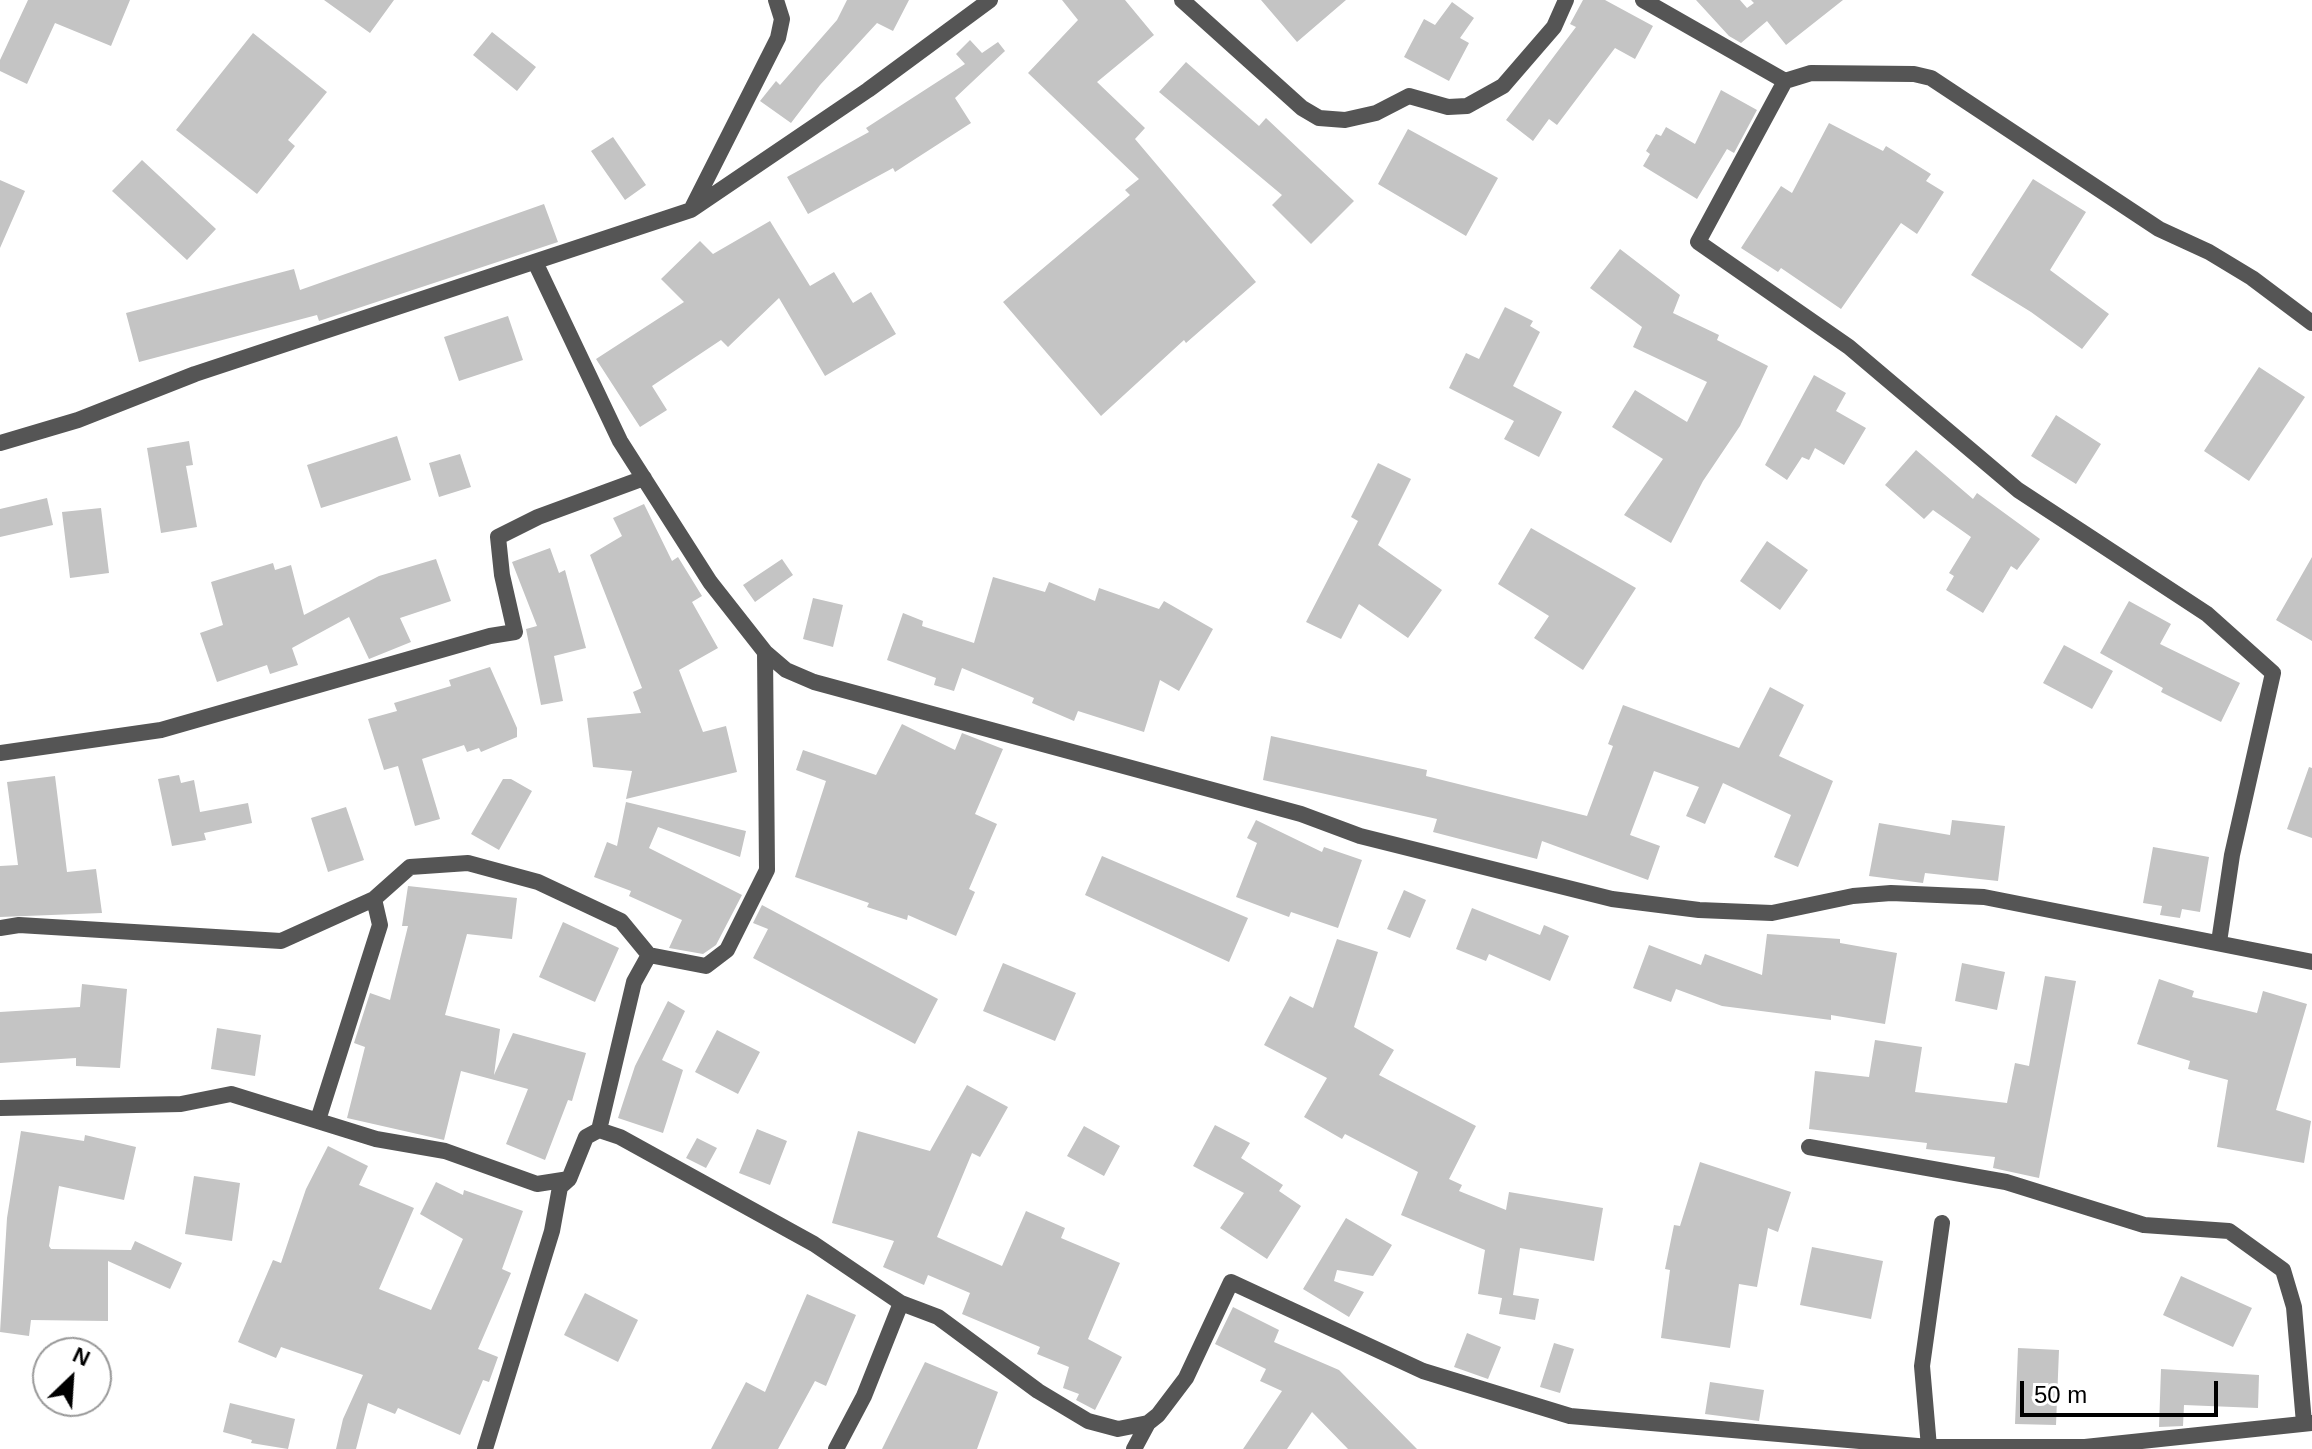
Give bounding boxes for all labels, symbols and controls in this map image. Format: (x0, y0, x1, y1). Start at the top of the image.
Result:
north arrow (32, 1337, 112, 1417)
text: N (69, 1342, 94, 1371)
scale bar (2024, 1365, 2222, 1415)
text: 50 m (2034, 1381, 2087, 1408)

